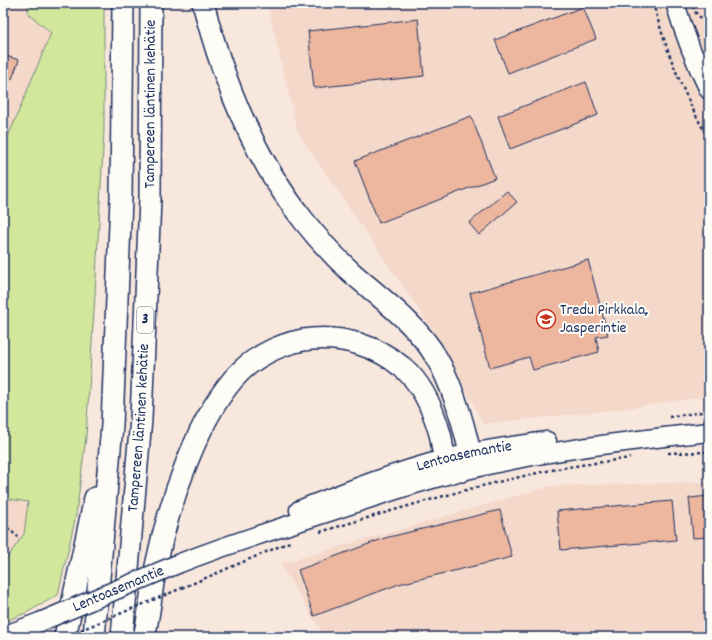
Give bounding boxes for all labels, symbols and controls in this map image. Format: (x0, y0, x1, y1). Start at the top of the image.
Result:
street label: Tampereen läntinen kehätie (139, 20, 162, 188)
place label: Tredu Pirkkala, Jasperintie (560, 299, 649, 340)
road number: 3 (137, 307, 153, 333)
school or university icon: Tredu Pirkkala, Jasperintie (535, 308, 557, 330)
street label: Tampereen läntinen kehätie (121, 343, 156, 513)
street label: Lentoasemantie (413, 435, 513, 478)
street label: Lentoasemantie (69, 560, 168, 618)

